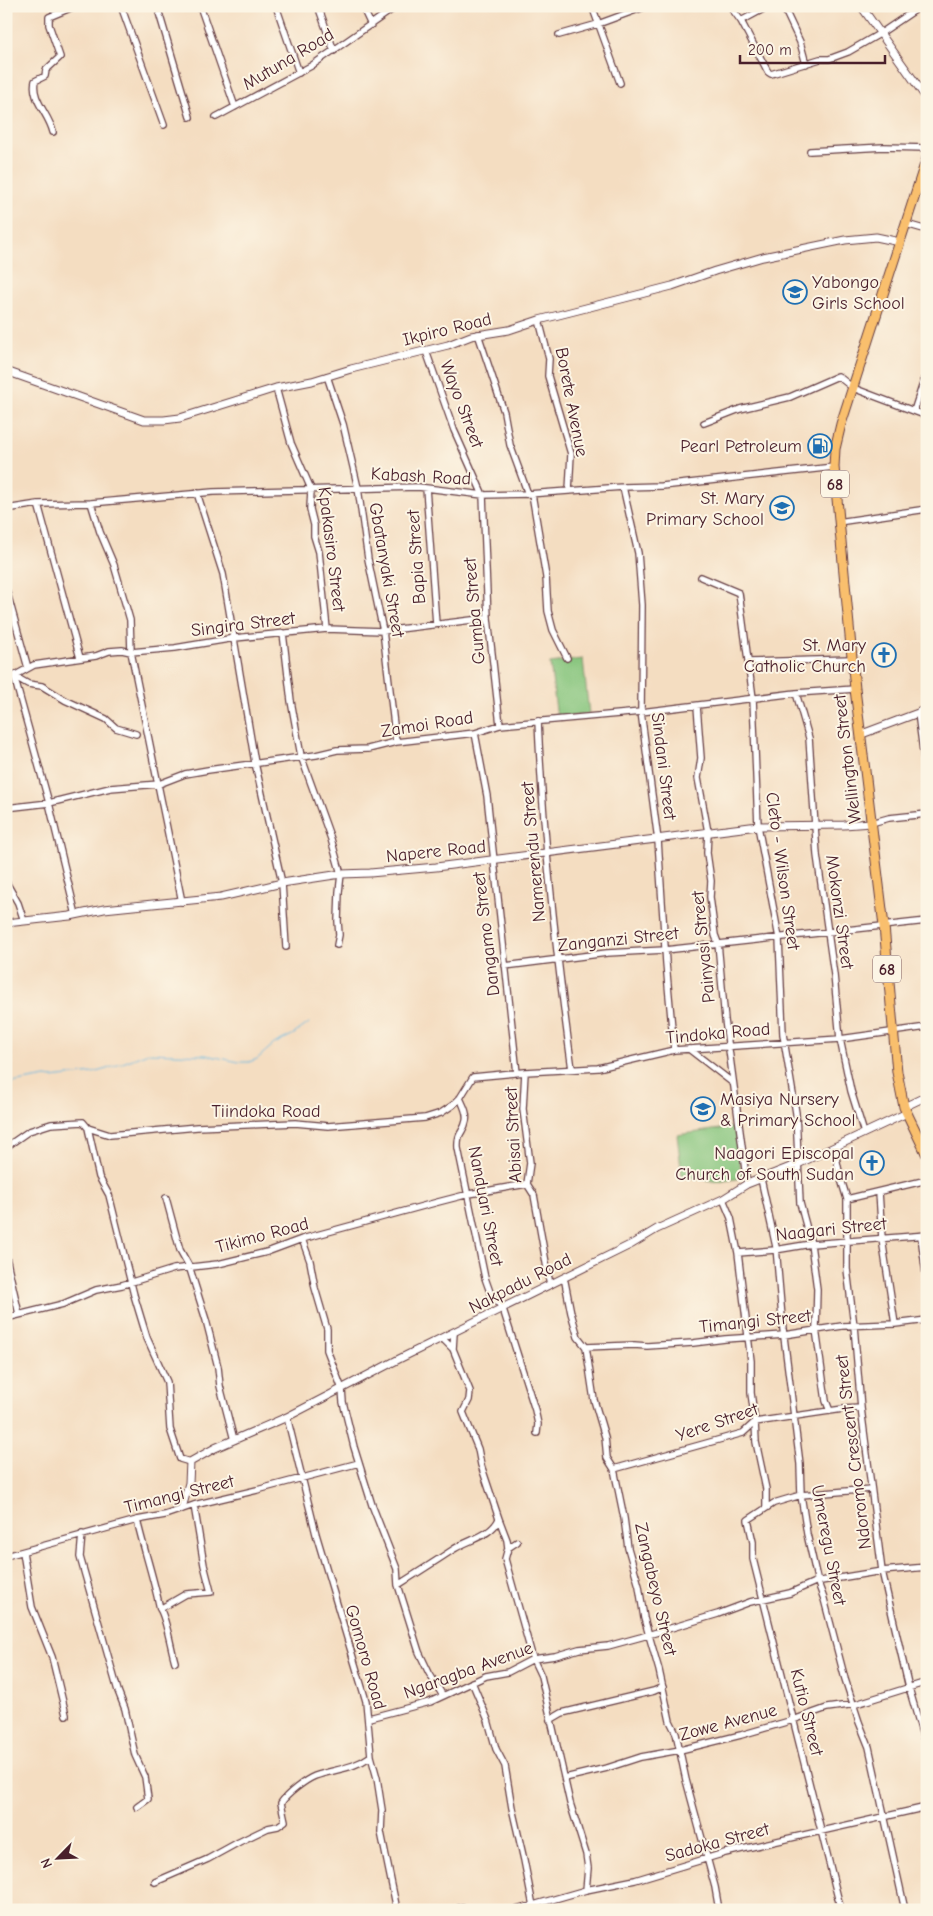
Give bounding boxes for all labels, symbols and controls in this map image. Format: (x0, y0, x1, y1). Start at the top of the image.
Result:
street label: Mutuna Road (239, 24, 338, 95)
scale bar (740, 32, 886, 64)
text: 200 m (748, 41, 792, 59)
place label: Yabongo Girls School (812, 272, 905, 314)
school or university icon: Yabongo Girls School (782, 279, 808, 305)
street label: Ikpiro Road (401, 308, 494, 351)
street label: Borete Avenue (551, 346, 592, 459)
street label: Wayo Street (435, 357, 488, 452)
fuel station icon: Pearl Petroleum (807, 433, 833, 459)
place label: Pearl Petroleum (680, 436, 802, 457)
street label: Kabash Road (370, 463, 472, 490)
road number: 68 (821, 470, 849, 498)
street label: Kpakasiro Street (313, 485, 350, 613)
place label: St. Mary Primary School (646, 488, 765, 530)
school or university icon: St. Mary Primary School (769, 495, 795, 521)
street label: Gbatanyaki Street (364, 501, 409, 640)
street label: Bapia Street (403, 508, 430, 605)
street label: Gumba Street (459, 556, 490, 665)
street label: Singira Street (190, 608, 297, 641)
place label: St. Mary Catholic Church (744, 635, 867, 677)
church icon: St. Mary Catholic Church (871, 642, 897, 668)
street label: Wellington Street (829, 692, 866, 825)
street label: Zamoi Road (379, 707, 475, 742)
street label: Sindani Street (647, 711, 681, 822)
street label: Namerendu Street (517, 780, 550, 923)
street label: Cleto - Wilson Street (761, 791, 804, 952)
street label: Napere Road (385, 836, 487, 867)
street label: Mokonzi Street (821, 853, 858, 972)
street label: Dangamo Street (468, 870, 505, 997)
street label: Painyasi Street (687, 889, 720, 1004)
street label: Zanganzi Street (557, 923, 680, 956)
road number: 68 (873, 956, 901, 982)
street label: Tindoka Road (665, 1018, 771, 1049)
street label: Abisai Street (500, 1086, 526, 1183)
place label: Masiya Nursery & Primary School (720, 1089, 856, 1131)
school or university icon: Masiya Nursery & Primary School (690, 1096, 716, 1122)
street label: Tiindoka Road (211, 1101, 321, 1122)
place label: Naagori Episcopal Church of South Sudan (675, 1143, 854, 1185)
street label: Nanduari Street (464, 1144, 508, 1269)
church icon: Naagori Episcopal Church of South Sudan (859, 1150, 885, 1176)
street label: Tikimo Road (213, 1213, 311, 1258)
street label: Naagari Street (774, 1213, 888, 1246)
street label: Nakpadu Road (465, 1249, 575, 1318)
street label: Timangi Street (698, 1305, 813, 1338)
street label: Ndoromo Crescent Street (831, 1353, 876, 1550)
street label: Yere Street (673, 1398, 762, 1446)
street label: Timangi Street (122, 1471, 237, 1518)
street label: Umeregu Street (807, 1483, 851, 1608)
street label: Zangabeyo Street (630, 1521, 681, 1658)
street label: Gomoro Road (341, 1602, 391, 1712)
street label: Ngaragba Avenue (401, 1637, 536, 1704)
street label: Kutio Street (786, 1666, 828, 1759)
street label: Zowe Avenue (677, 1699, 779, 1746)
street label: Sadoka Street (663, 1818, 772, 1866)
north arrow (32, 1834, 82, 1884)
text: N (37, 1855, 56, 1871)

